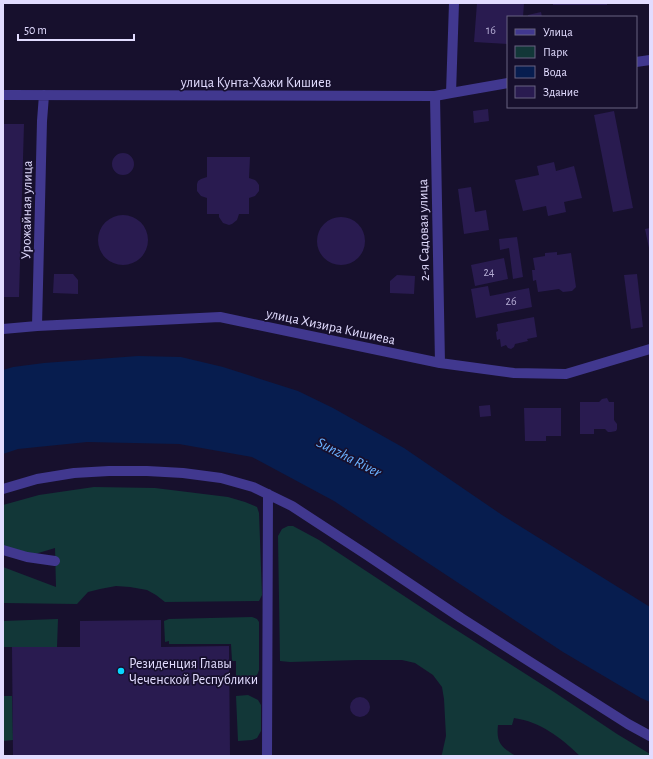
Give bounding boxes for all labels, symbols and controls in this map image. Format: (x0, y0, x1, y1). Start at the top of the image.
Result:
scale bar (18, 16, 134, 42)
legend (507, 16, 637, 108)
text: 50 m (24, 24, 47, 36)
house number: 16 (486, 24, 496, 36)
text: Улица (543, 26, 573, 38)
text: Парк (543, 46, 568, 58)
text: Вода (543, 66, 567, 78)
street label: улица Кунта-Хажи Кишиев (180, 76, 331, 90)
text: Здание (543, 86, 579, 98)
street label: Урожайная улица (19, 160, 35, 260)
street label: 2-я Садовая улица (416, 178, 432, 281)
house number: 24 (483, 266, 495, 278)
house number: 26 (505, 295, 517, 307)
street label: улица Хизира Кишиева (264, 306, 397, 348)
water label: Sunzha River (314, 435, 385, 481)
place label: Резиденция Главы Чеченской Республики (129, 657, 258, 687)
marker: Резиденция Главы Чеченской Республики (116, 666, 126, 676)

